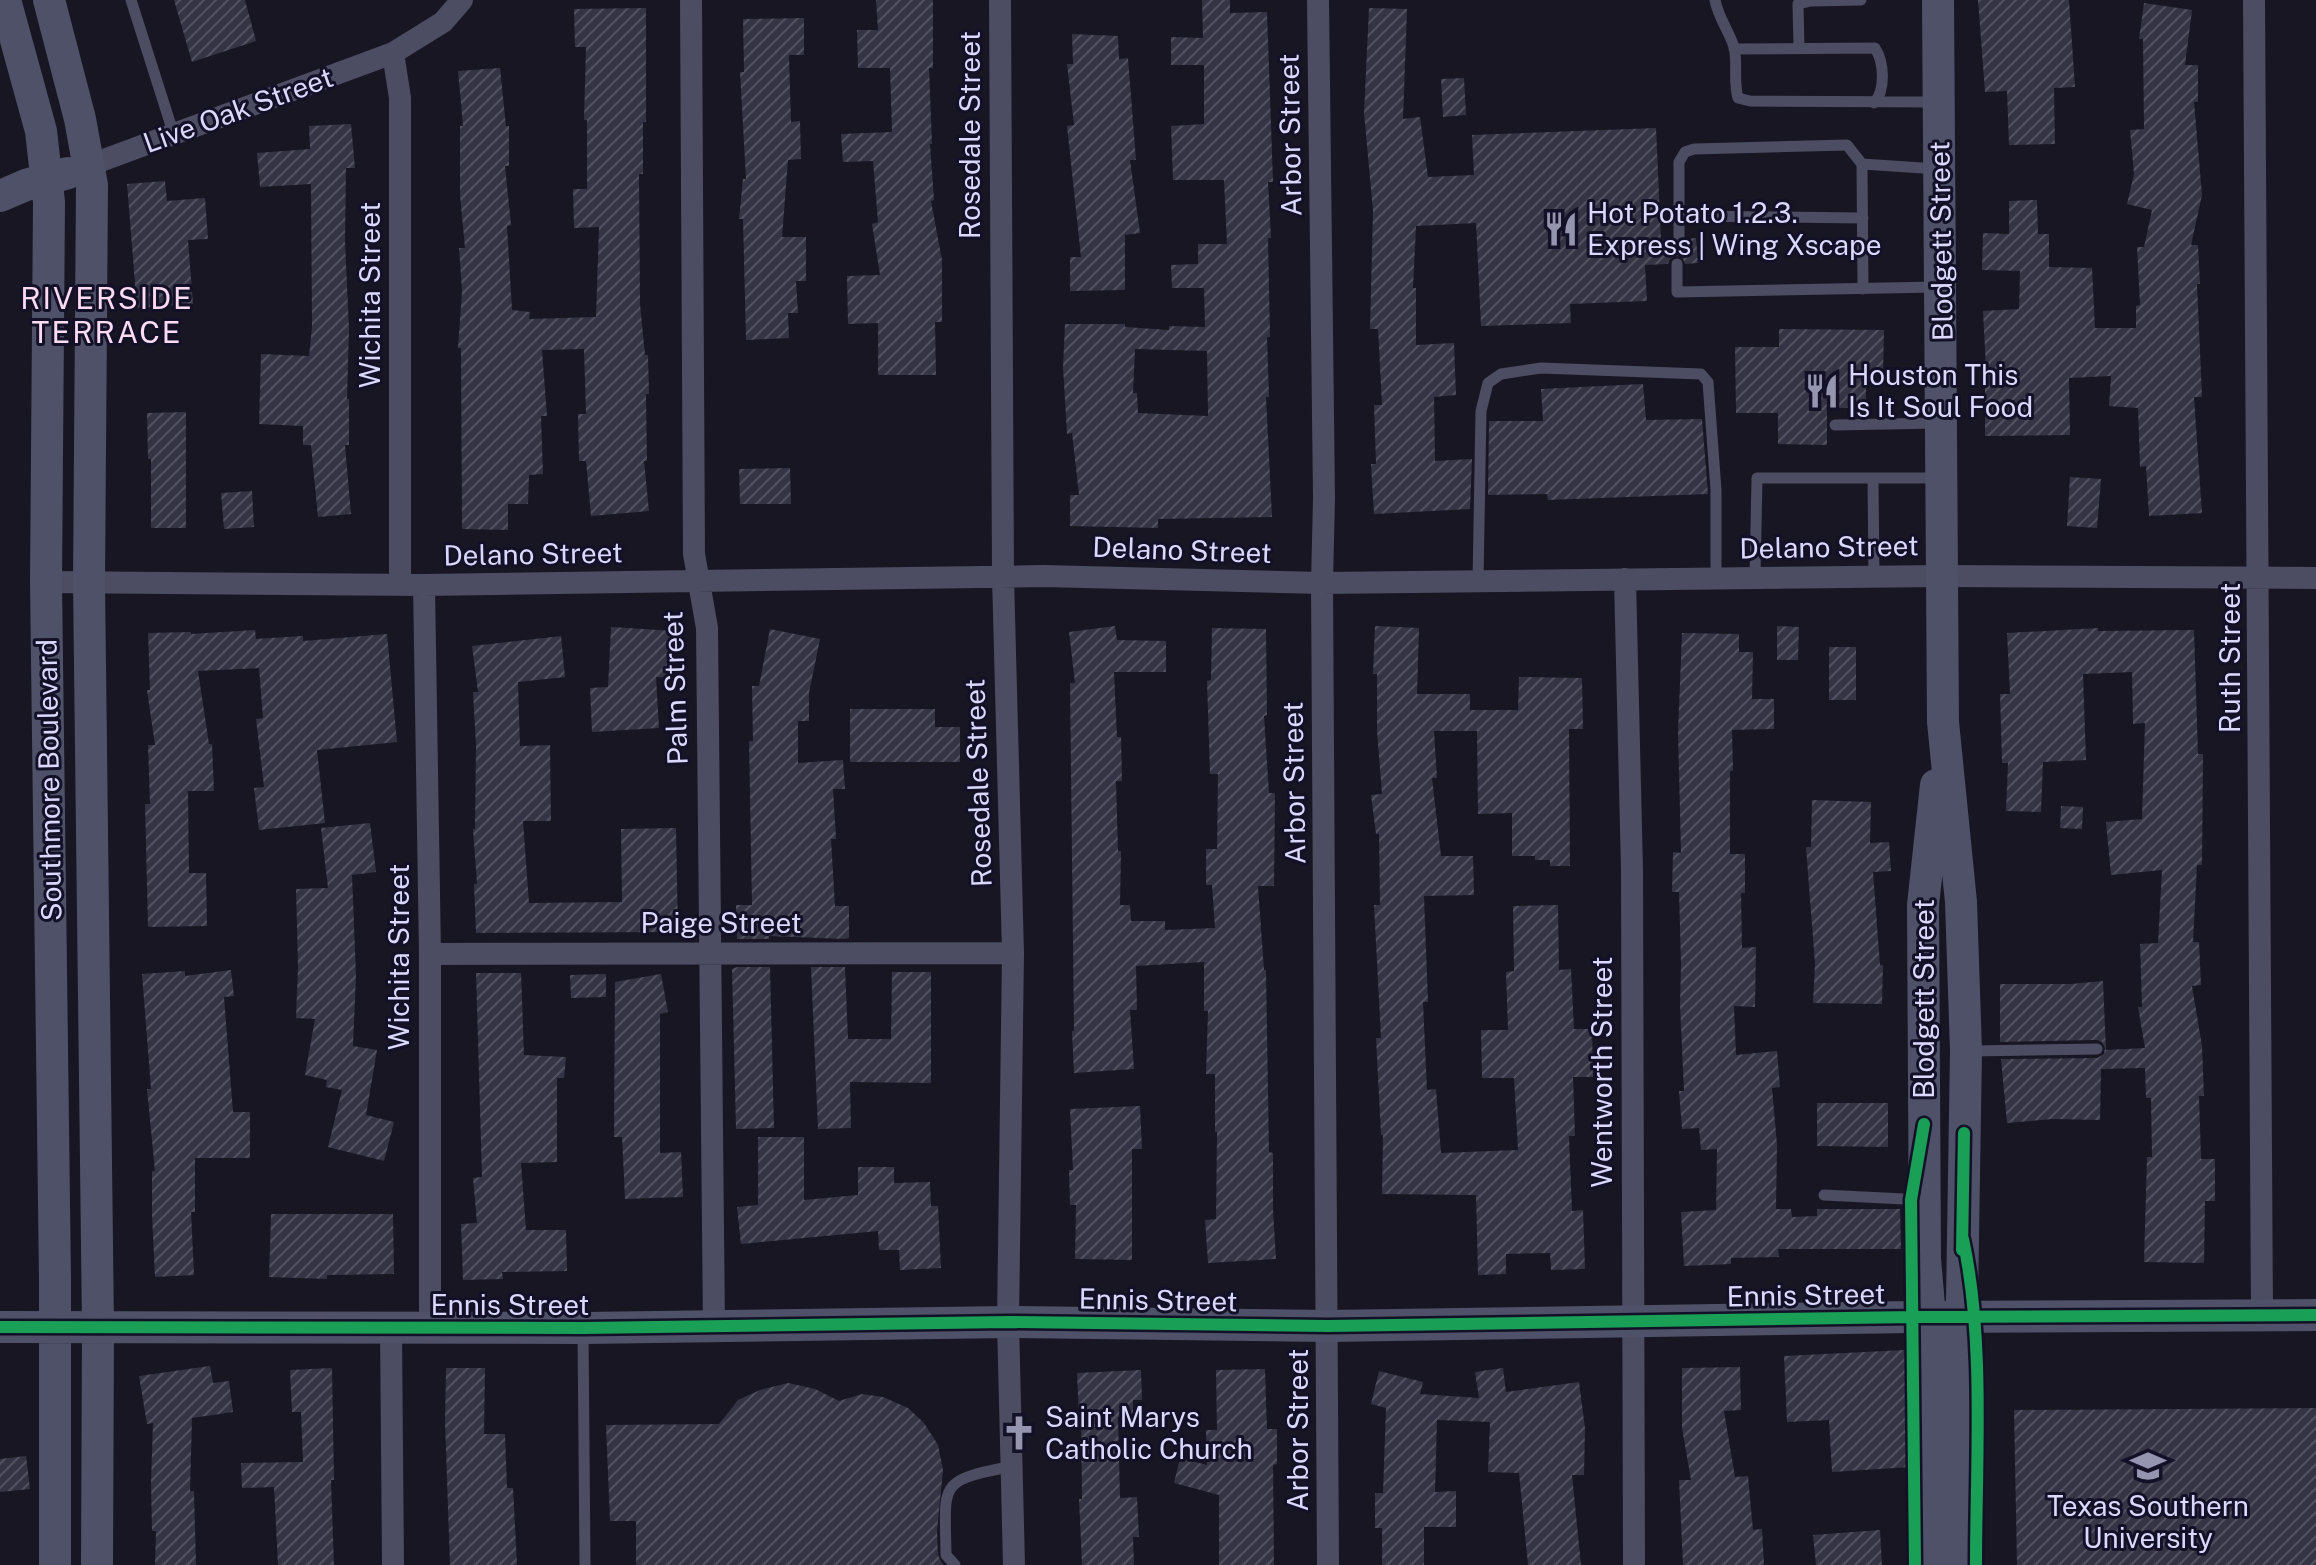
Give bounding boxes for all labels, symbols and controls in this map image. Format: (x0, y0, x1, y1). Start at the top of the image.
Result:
street label: Rosedale Street (953, 31, 986, 239)
street label: Arbor Street (1272, 53, 1307, 217)
street label: Live Oak Street (138, 60, 337, 159)
street label: Blodgett Street (1922, 141, 1959, 341)
place label: Hot Potato 1.2.3. Express | Wing Xscape (1587, 196, 1882, 261)
street label: Wichita Street (353, 202, 386, 388)
restaurant icon: Hot Potato 1.2.3. Express | Wing Xscape (1542, 210, 1580, 248)
district label: RIVERSIDE TERRACE (20, 280, 194, 350)
place label: Houston This Is It Soul Food (1848, 358, 2033, 423)
restaurant icon: Houston This Is It Soul Food (1803, 372, 1841, 410)
street label: Delano Street (1739, 528, 1919, 565)
street label: Delano Street (1092, 530, 1272, 569)
street label: Delano Street (443, 535, 623, 572)
street label: Ruth Street (2213, 583, 2246, 733)
street label: Palm Street (655, 610, 694, 766)
street label: Southmore Boulevard (30, 639, 67, 921)
street label: Rosedale Street (957, 678, 998, 888)
street label: Arbor Street (1276, 701, 1311, 865)
street label: Wichita Street (382, 864, 415, 1050)
street label: Blodgett Street (1907, 899, 1940, 1099)
street label: Paige Street (640, 906, 802, 939)
street label: Wentworth Street (1585, 956, 1618, 1188)
street label: Ennis Street (1726, 1277, 1886, 1312)
street label: Ennis Street (1078, 1282, 1238, 1317)
street label: Ennis Street (431, 1288, 589, 1321)
street label: Arbor Street (1281, 1349, 1314, 1511)
place label: Saint Marys Catholic Church (1045, 1400, 1253, 1465)
church icon: Saint Marys Catholic Church (1000, 1414, 1038, 1452)
school or university icon: Texas Southern University (2129, 1447, 2167, 1485)
place label: Texas Southern University (2047, 1489, 2249, 1554)

